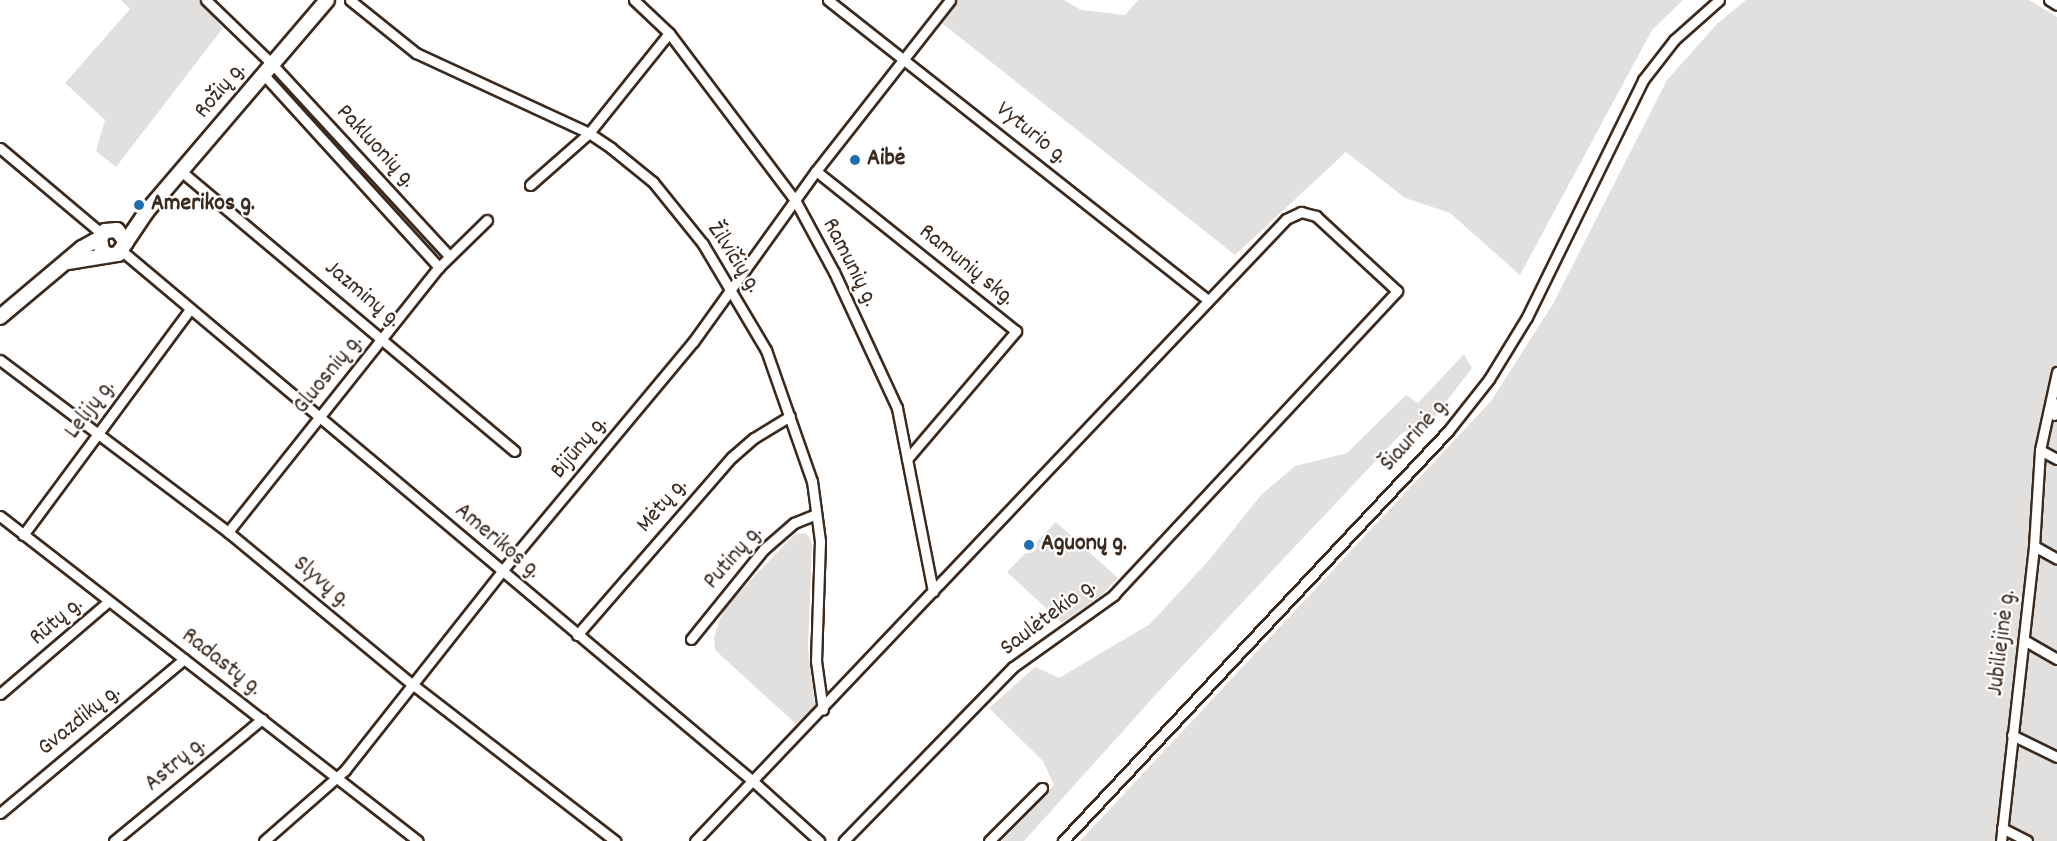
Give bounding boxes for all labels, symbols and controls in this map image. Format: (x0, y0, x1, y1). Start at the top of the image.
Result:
street label: Rožių g. (189, 57, 253, 125)
street label: Vyturio g. (989, 96, 1073, 172)
street label: Pakluonių g. (329, 99, 421, 195)
place label: Aibė (867, 146, 905, 174)
marker: Aibė (848, 153, 862, 167)
place label: Amerikos g. (151, 191, 255, 219)
marker: Amerikos g. (132, 198, 146, 212)
street label: Ramunių g. (814, 214, 884, 312)
street label: Žilvičių g. (699, 217, 767, 299)
street label: Ramunių skg. (912, 218, 1020, 314)
street label: Jazminų g. (318, 255, 406, 335)
street label: Gluosnių g. (288, 329, 370, 421)
street label: Lelijų g. (59, 375, 123, 445)
street label: Šiaurinė g. (1375, 392, 1457, 478)
street label: Bijūnų g. (545, 410, 615, 486)
street label: Mėtų g. (631, 473, 695, 539)
street label: Amerikos g. (448, 498, 546, 586)
street label: Putinų g. (698, 520, 770, 596)
place label: Aguonų g. (1041, 531, 1127, 559)
marker: Aguonų g. (1022, 538, 1036, 552)
street label: Slyvų g. (286, 551, 356, 615)
street label: Saulėtekio g. (995, 573, 1103, 663)
street label: Jubiliejinė g. (1982, 588, 2024, 698)
street label: Rūtų g. (24, 591, 90, 653)
street label: Radastų g. (175, 622, 267, 704)
street label: Gvazdikų g. (33, 679, 127, 763)
street label: Astrų g. (139, 731, 213, 799)

